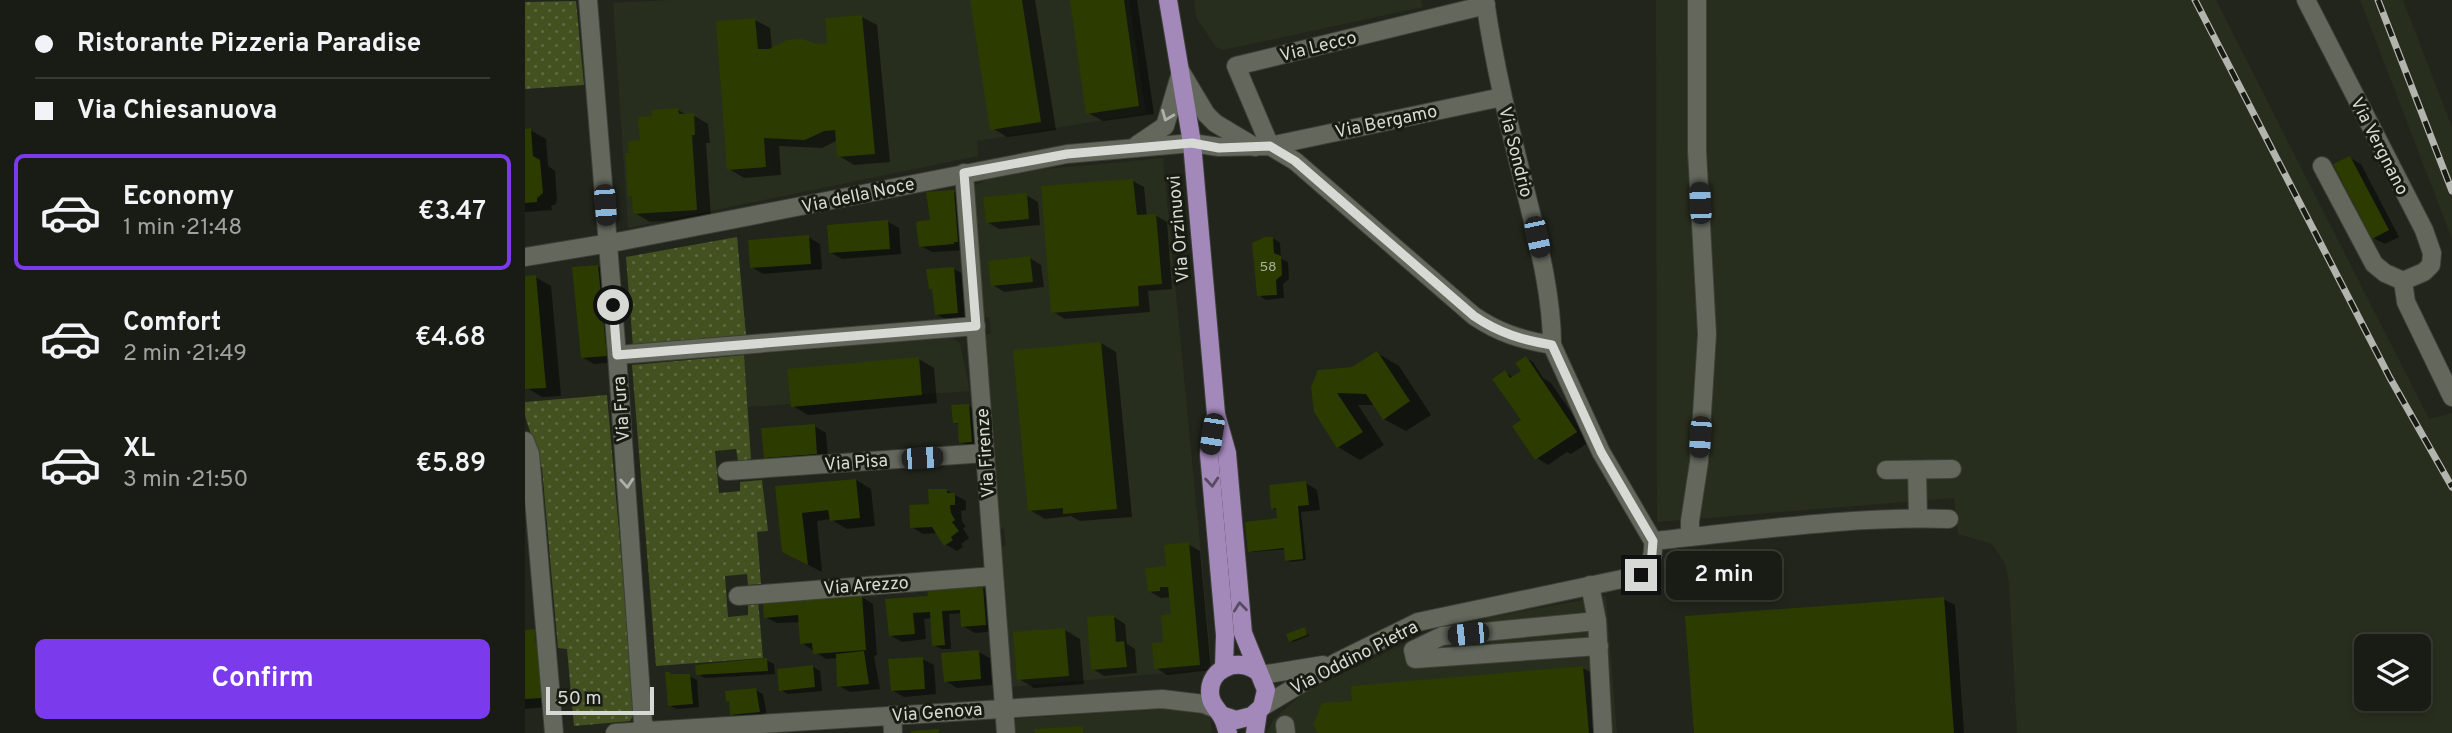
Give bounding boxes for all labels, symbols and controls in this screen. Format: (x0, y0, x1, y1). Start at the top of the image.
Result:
street label: Via Lecco (1278, 27, 1359, 68)
text: Ristorante Pizzeria Paradise (77, 28, 421, 61)
street label: Via Vergnano (2344, 94, 2413, 199)
text: Via Chiesanuova (77, 95, 277, 128)
street label: Via Bergamo (1333, 100, 1440, 145)
street label: Via Sondrio (1492, 105, 1537, 200)
one-way arrow (1162, 110, 1176, 122)
street label: Via della Noce (800, 173, 917, 220)
street label: Via Orzinuovi (1163, 174, 1196, 283)
icon: car (39, 181, 102, 244)
text: Economy (123, 181, 234, 214)
car (1689, 181, 1712, 225)
car (594, 183, 617, 227)
text: €3.47 (418, 196, 486, 229)
text: 1 min · 21:48 (123, 214, 242, 243)
car (1523, 214, 1552, 260)
house number: 58 (1259, 259, 1277, 276)
route start (597, 289, 629, 321)
icon: car (39, 307, 102, 370)
text: Comfort (123, 307, 221, 340)
text: €4.68 (415, 322, 486, 355)
text: 2 min · 21:49 (123, 340, 247, 369)
street label: Via Fura (609, 375, 636, 443)
street label: Via Firenze (972, 407, 1001, 499)
car (1199, 412, 1226, 456)
car (1689, 415, 1712, 459)
icon: car (39, 433, 102, 496)
text: XL (123, 433, 155, 466)
car (901, 446, 944, 470)
text: €5.89 (416, 448, 486, 481)
street label: Via Pisa (824, 450, 889, 477)
text: 3 min · 21:50 (123, 466, 248, 495)
one-way arrow (619, 477, 634, 488)
one-way arrow (1204, 477, 1219, 488)
callout: 2 min (1665, 550, 1781, 600)
route end (1625, 559, 1657, 591)
text: 2 min (1694, 561, 1754, 590)
street label: Via Arezzo (823, 572, 910, 601)
one-way arrow (1233, 601, 1248, 612)
street label: Via Oddino Pietra (1287, 616, 1422, 700)
car (1447, 621, 1490, 647)
map controls (2354, 634, 2431, 711)
button: layers (2354, 634, 2431, 711)
button: Confirm (35, 639, 490, 719)
scale bar (546, 684, 655, 716)
text: 50 m (557, 687, 602, 711)
street label: Via Genova (891, 699, 983, 728)

